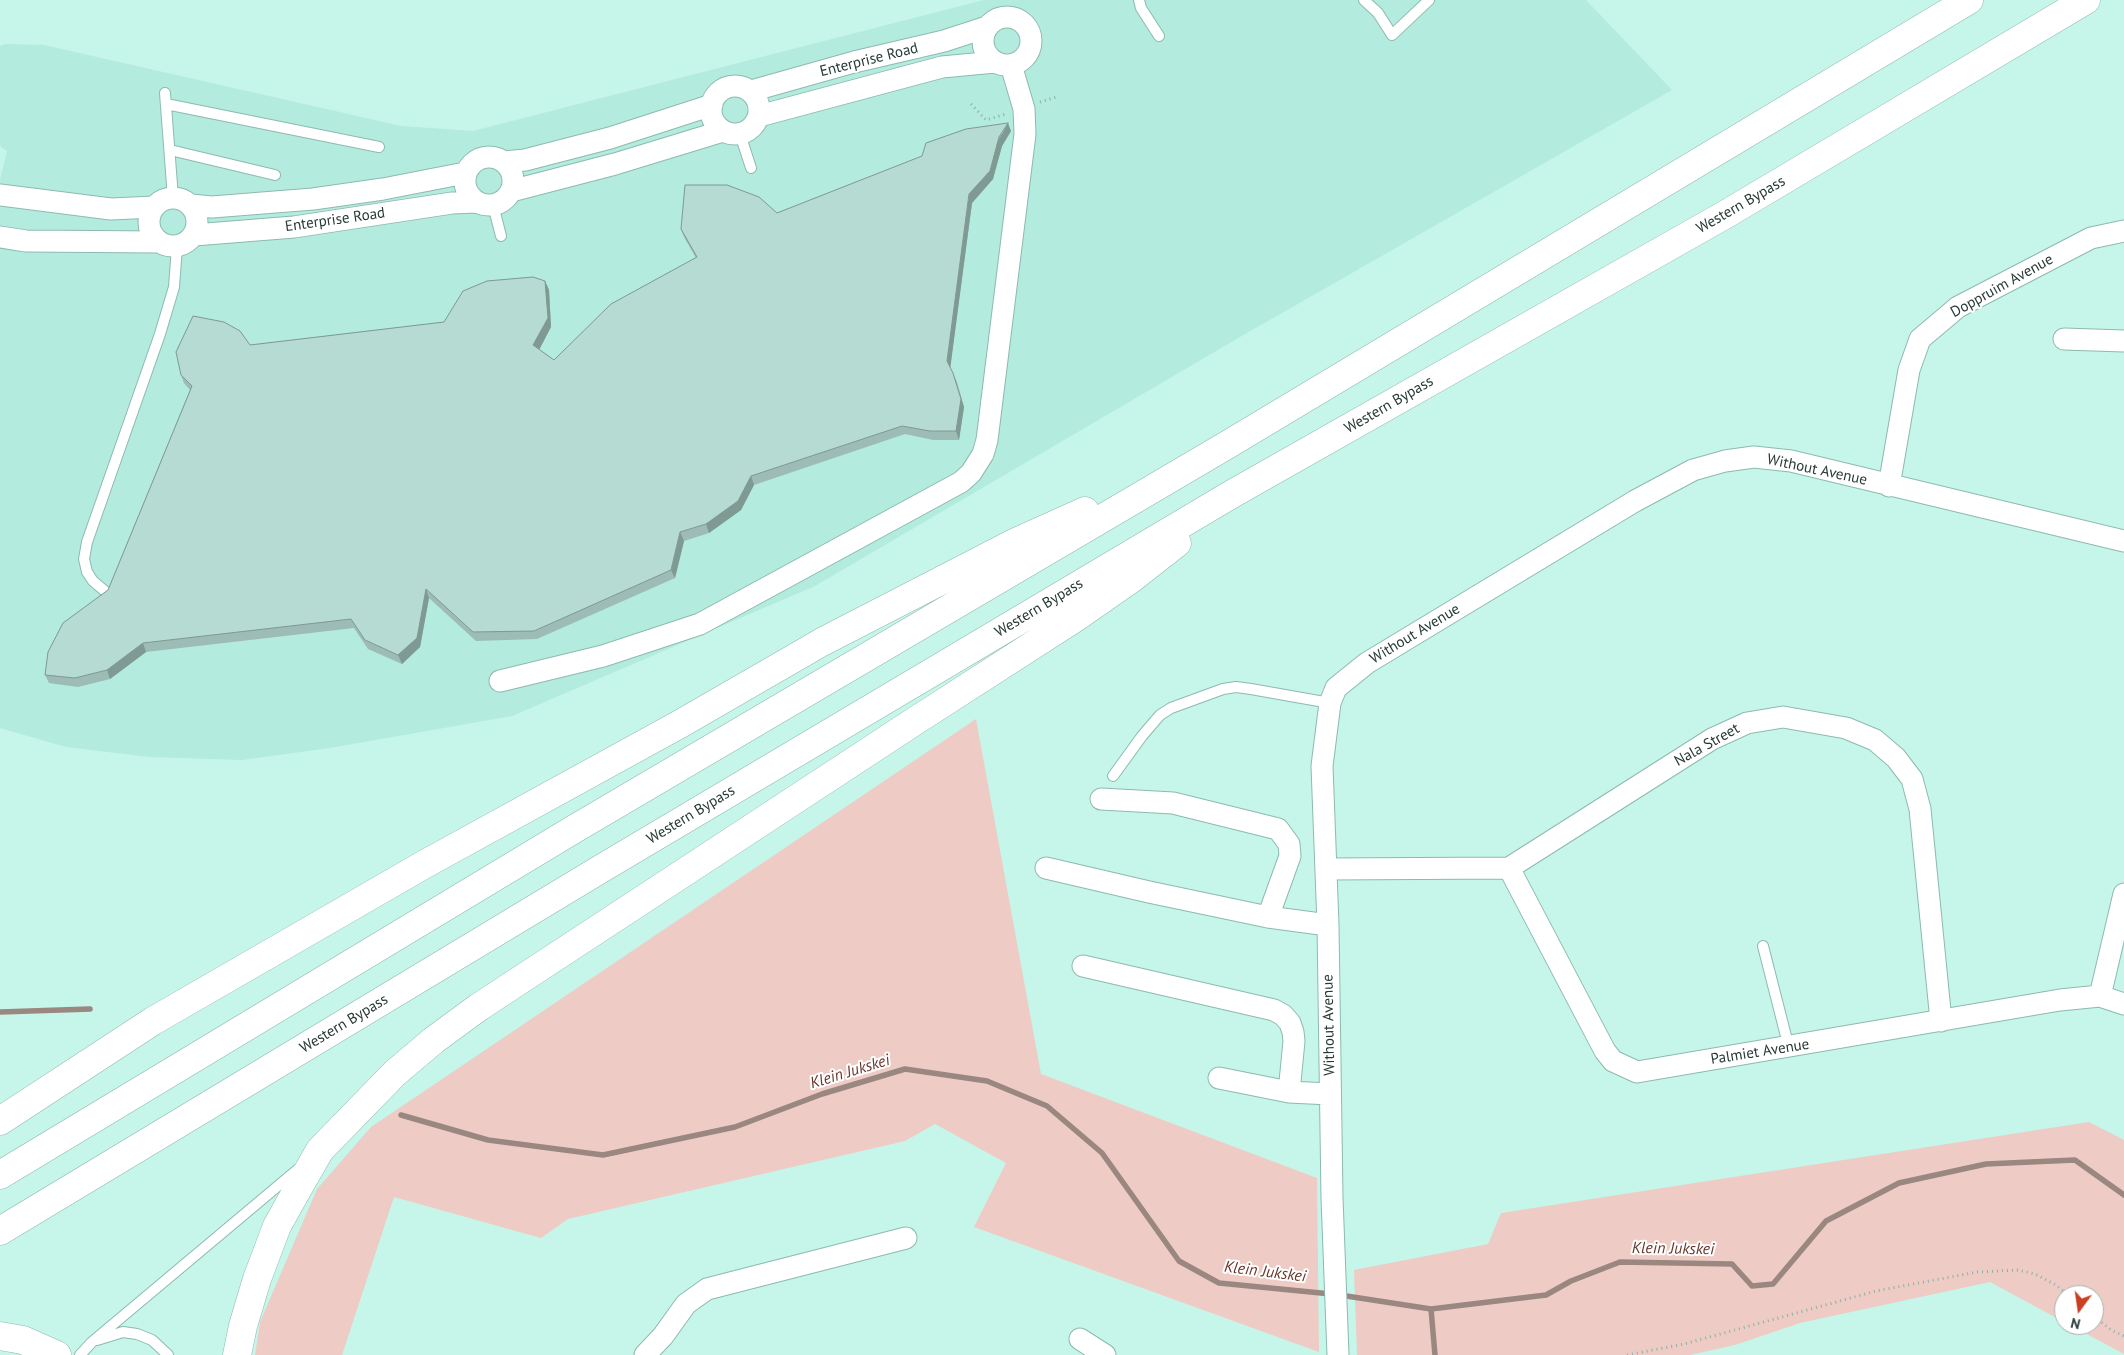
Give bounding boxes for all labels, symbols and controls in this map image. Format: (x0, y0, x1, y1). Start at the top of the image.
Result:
street label: Enterprise Road (818, 39, 920, 81)
street label: Western Bypass (1693, 172, 1789, 238)
street label: Enterprise Road (284, 204, 386, 236)
street label: Doppruim Avenue (1948, 250, 2056, 322)
street label: Western Bypass (1341, 372, 1437, 438)
street label: Without Avenue (1765, 451, 1869, 489)
street label: Western Bypass (992, 575, 1086, 641)
street label: Without Avenue (1367, 600, 1463, 668)
street label: Nala Street (1671, 720, 1743, 770)
street label: Western Bypass (644, 782, 738, 848)
street label: Without Avenue (1319, 974, 1339, 1076)
street label: Western Bypass (297, 991, 391, 1057)
street label: Palmiet Avenue (1709, 1035, 1811, 1069)
water label: Klein Jukskei (808, 1051, 892, 1093)
water label: Klein Jukskei (1632, 1239, 1714, 1259)
water label: Klein Jukskei (1223, 1257, 1307, 1287)
north arrow (2054, 1285, 2104, 1335)
text: N (2069, 1314, 2082, 1333)

